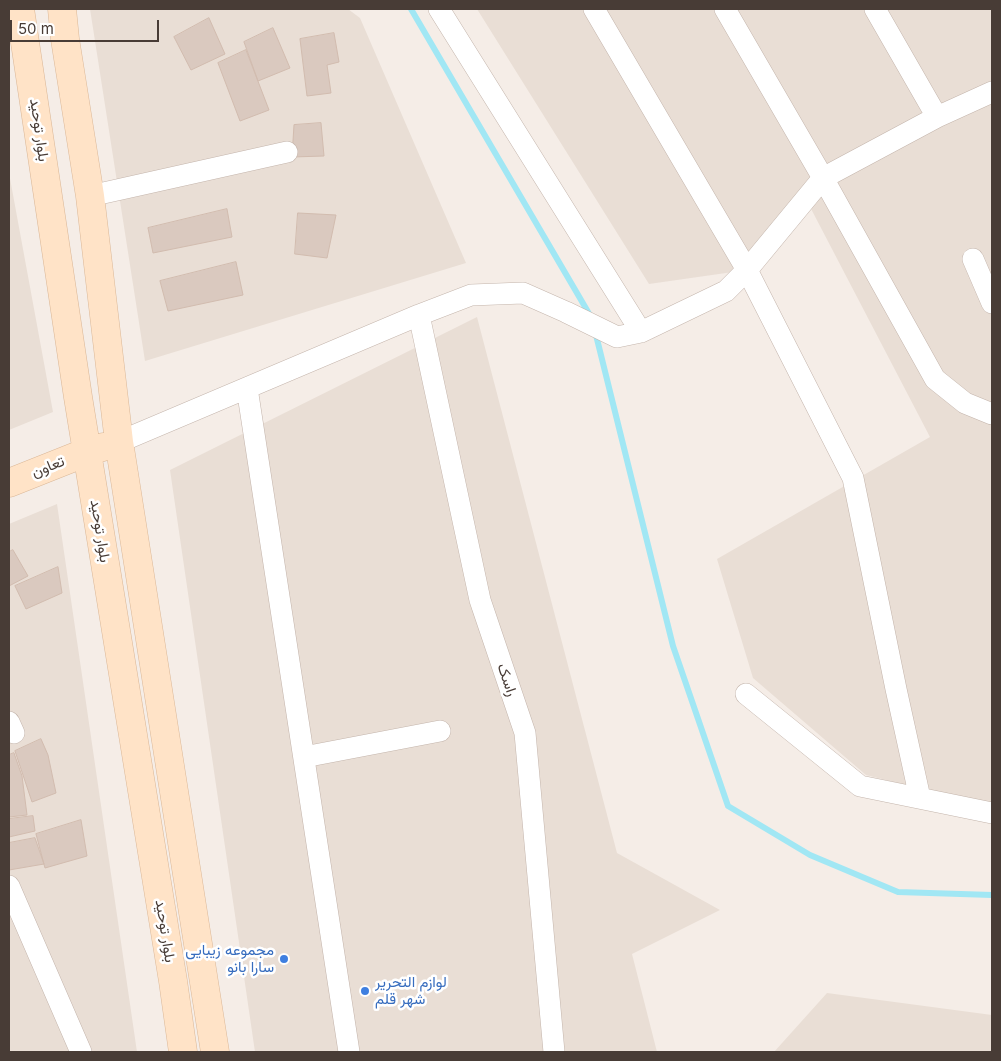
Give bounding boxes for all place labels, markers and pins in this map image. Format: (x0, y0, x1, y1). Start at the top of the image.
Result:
place label: مجموعه زیبایی سارا بانو (185, 941, 274, 976)
marker: مجموعه زیبایی سارا بانو (278, 953, 290, 965)
place label: لوازم التحریر شهر قلم (375, 973, 447, 1008)
marker: لوازم التحریر شهر قلم (359, 985, 371, 997)

